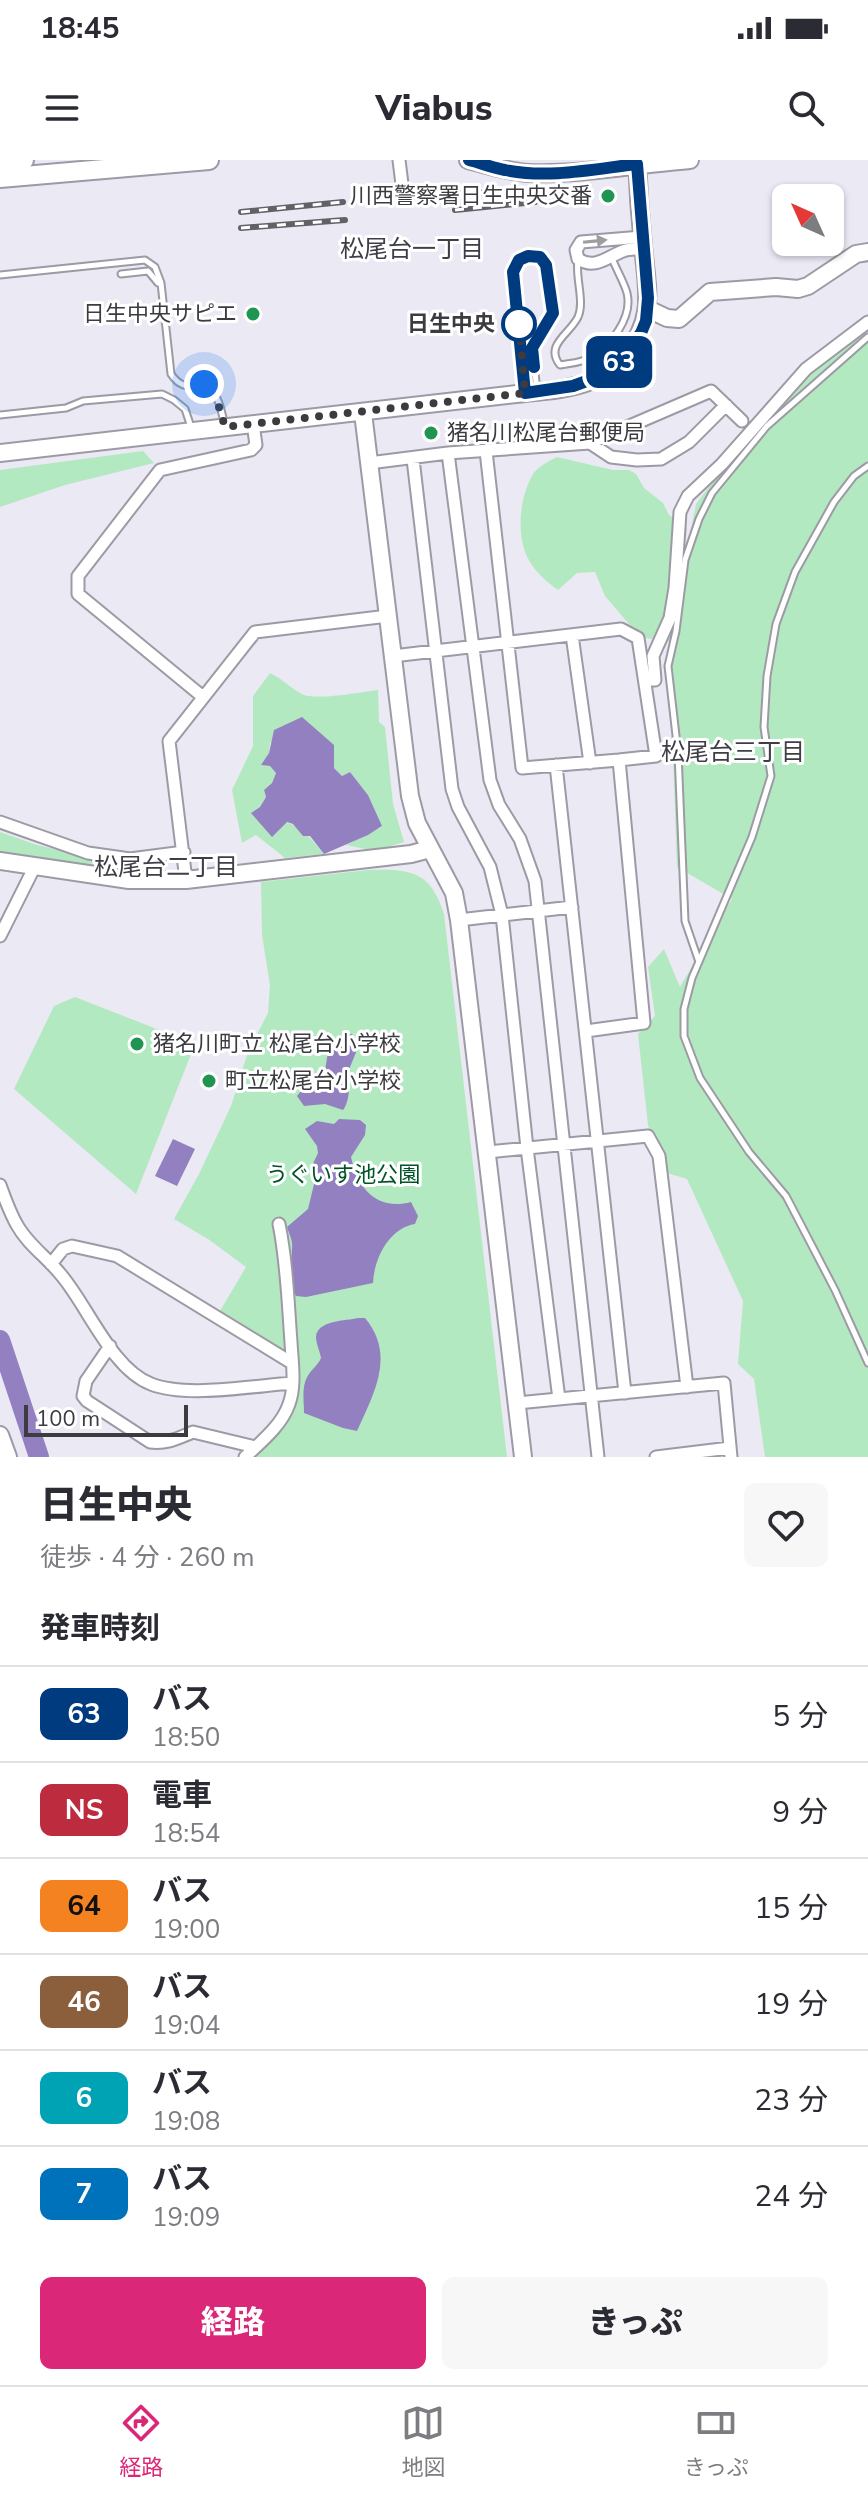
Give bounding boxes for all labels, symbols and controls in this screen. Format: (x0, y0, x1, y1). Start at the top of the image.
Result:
text: 18:45 (40, 8, 119, 49)
text: Viabus (376, 84, 492, 133)
icon: menu (40, 86, 84, 130)
icon: search (784, 86, 828, 130)
place label: 川西警察署日生中央交番 (350, 181, 592, 211)
north arrow (772, 184, 844, 256)
map controls (772, 184, 844, 256)
marker: 川西警察署日生中央交番 (599, 187, 617, 205)
district label: 松尾台一丁目 (340, 233, 484, 265)
one-way arrow (583, 234, 608, 247)
place label: 日生中央サピエ (83, 299, 237, 329)
marker: 日生中央サピエ (244, 305, 262, 323)
marker: 日生中央 (502, 307, 536, 341)
place label: 日生中央 (407, 309, 495, 339)
line badge: 63 (583, 336, 655, 388)
text: 63 (602, 343, 636, 381)
your location (184, 364, 224, 404)
place label: 猪名川松尾台郵便局 (447, 418, 645, 448)
marker: 猪名川松尾台郵便局 (422, 424, 440, 442)
district label: 松尾台三丁目 (661, 736, 805, 768)
district label: 松尾台二丁目 (94, 851, 238, 883)
place label: 猪名川町立 松尾台小学校 (153, 1029, 401, 1059)
marker: 猪名川町立 松尾台小学校 (128, 1035, 146, 1053)
place label: 町立松尾台小学校 (225, 1066, 401, 1096)
marker: 町立松尾台小学校 (200, 1072, 218, 1090)
park label: うぐいす池公園 (266, 1160, 420, 1190)
scale bar (24, 1401, 188, 1437)
text: 100 m (36, 1404, 100, 1434)
text: 日生中央 (40, 1480, 192, 1531)
button: heart (744, 1483, 828, 1567)
text: 徒歩 · 4 分 · 260 m (40, 1540, 255, 1575)
text: 発車時刻 (40, 1608, 160, 1649)
text: バス (152, 1679, 212, 1720)
text: 63 (67, 1695, 101, 1733)
text: 5 分 (772, 1696, 828, 1737)
text: 18:50 (152, 1720, 220, 1755)
text: 電車 (152, 1775, 212, 1816)
text: NS (65, 1791, 103, 1829)
text: 9 分 (772, 1792, 828, 1833)
text: 18:54 (152, 1816, 220, 1851)
text: バス (152, 1871, 212, 1912)
text: 64 (67, 1887, 101, 1925)
text: 15 分 (754, 1888, 828, 1929)
text: 19:00 (152, 1912, 220, 1947)
text: バス (152, 1967, 212, 2008)
text: 46 (67, 1983, 101, 2021)
text: 19 分 (754, 1984, 828, 2025)
text: 19:04 (152, 2008, 220, 2043)
text: バス (152, 2063, 212, 2104)
text: 6 (76, 2079, 92, 2117)
text: 23 分 (754, 2080, 828, 2121)
text: 19:08 (152, 2104, 220, 2139)
text: バス (152, 2159, 212, 2200)
text: 7 (76, 2175, 92, 2213)
text: 24 分 (754, 2176, 828, 2217)
text: 19:09 (152, 2200, 220, 2235)
button: 経路 (40, 2277, 426, 2369)
button: きっぷ (442, 2277, 828, 2369)
tab: 経路 (119, 2401, 163, 2483)
tab: 地図 (401, 2401, 445, 2483)
tab: きっぷ (684, 2401, 749, 2483)

